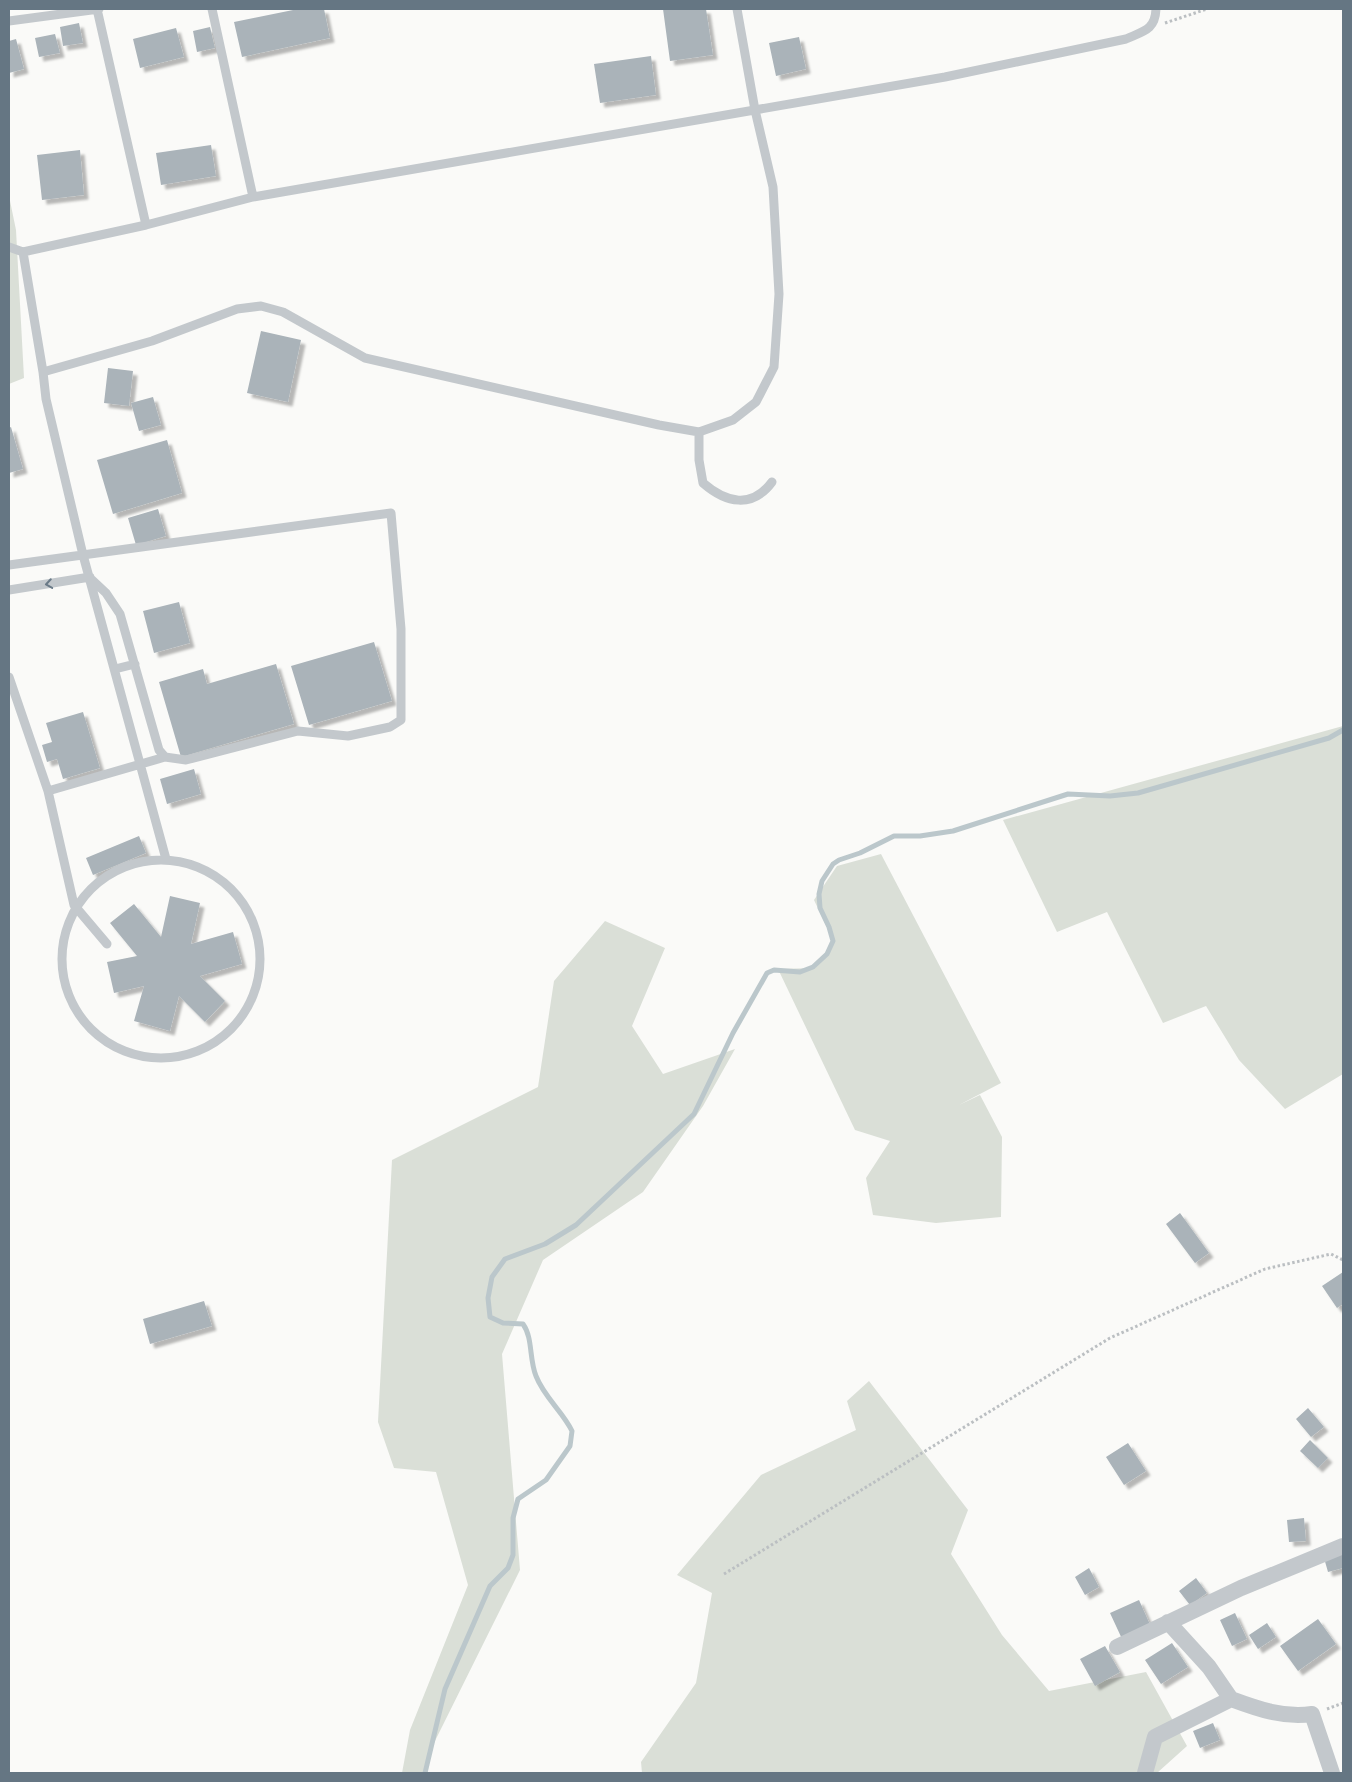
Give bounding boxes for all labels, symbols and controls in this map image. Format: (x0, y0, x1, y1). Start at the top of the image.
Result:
one-way arrow (45, 578, 54, 588)

